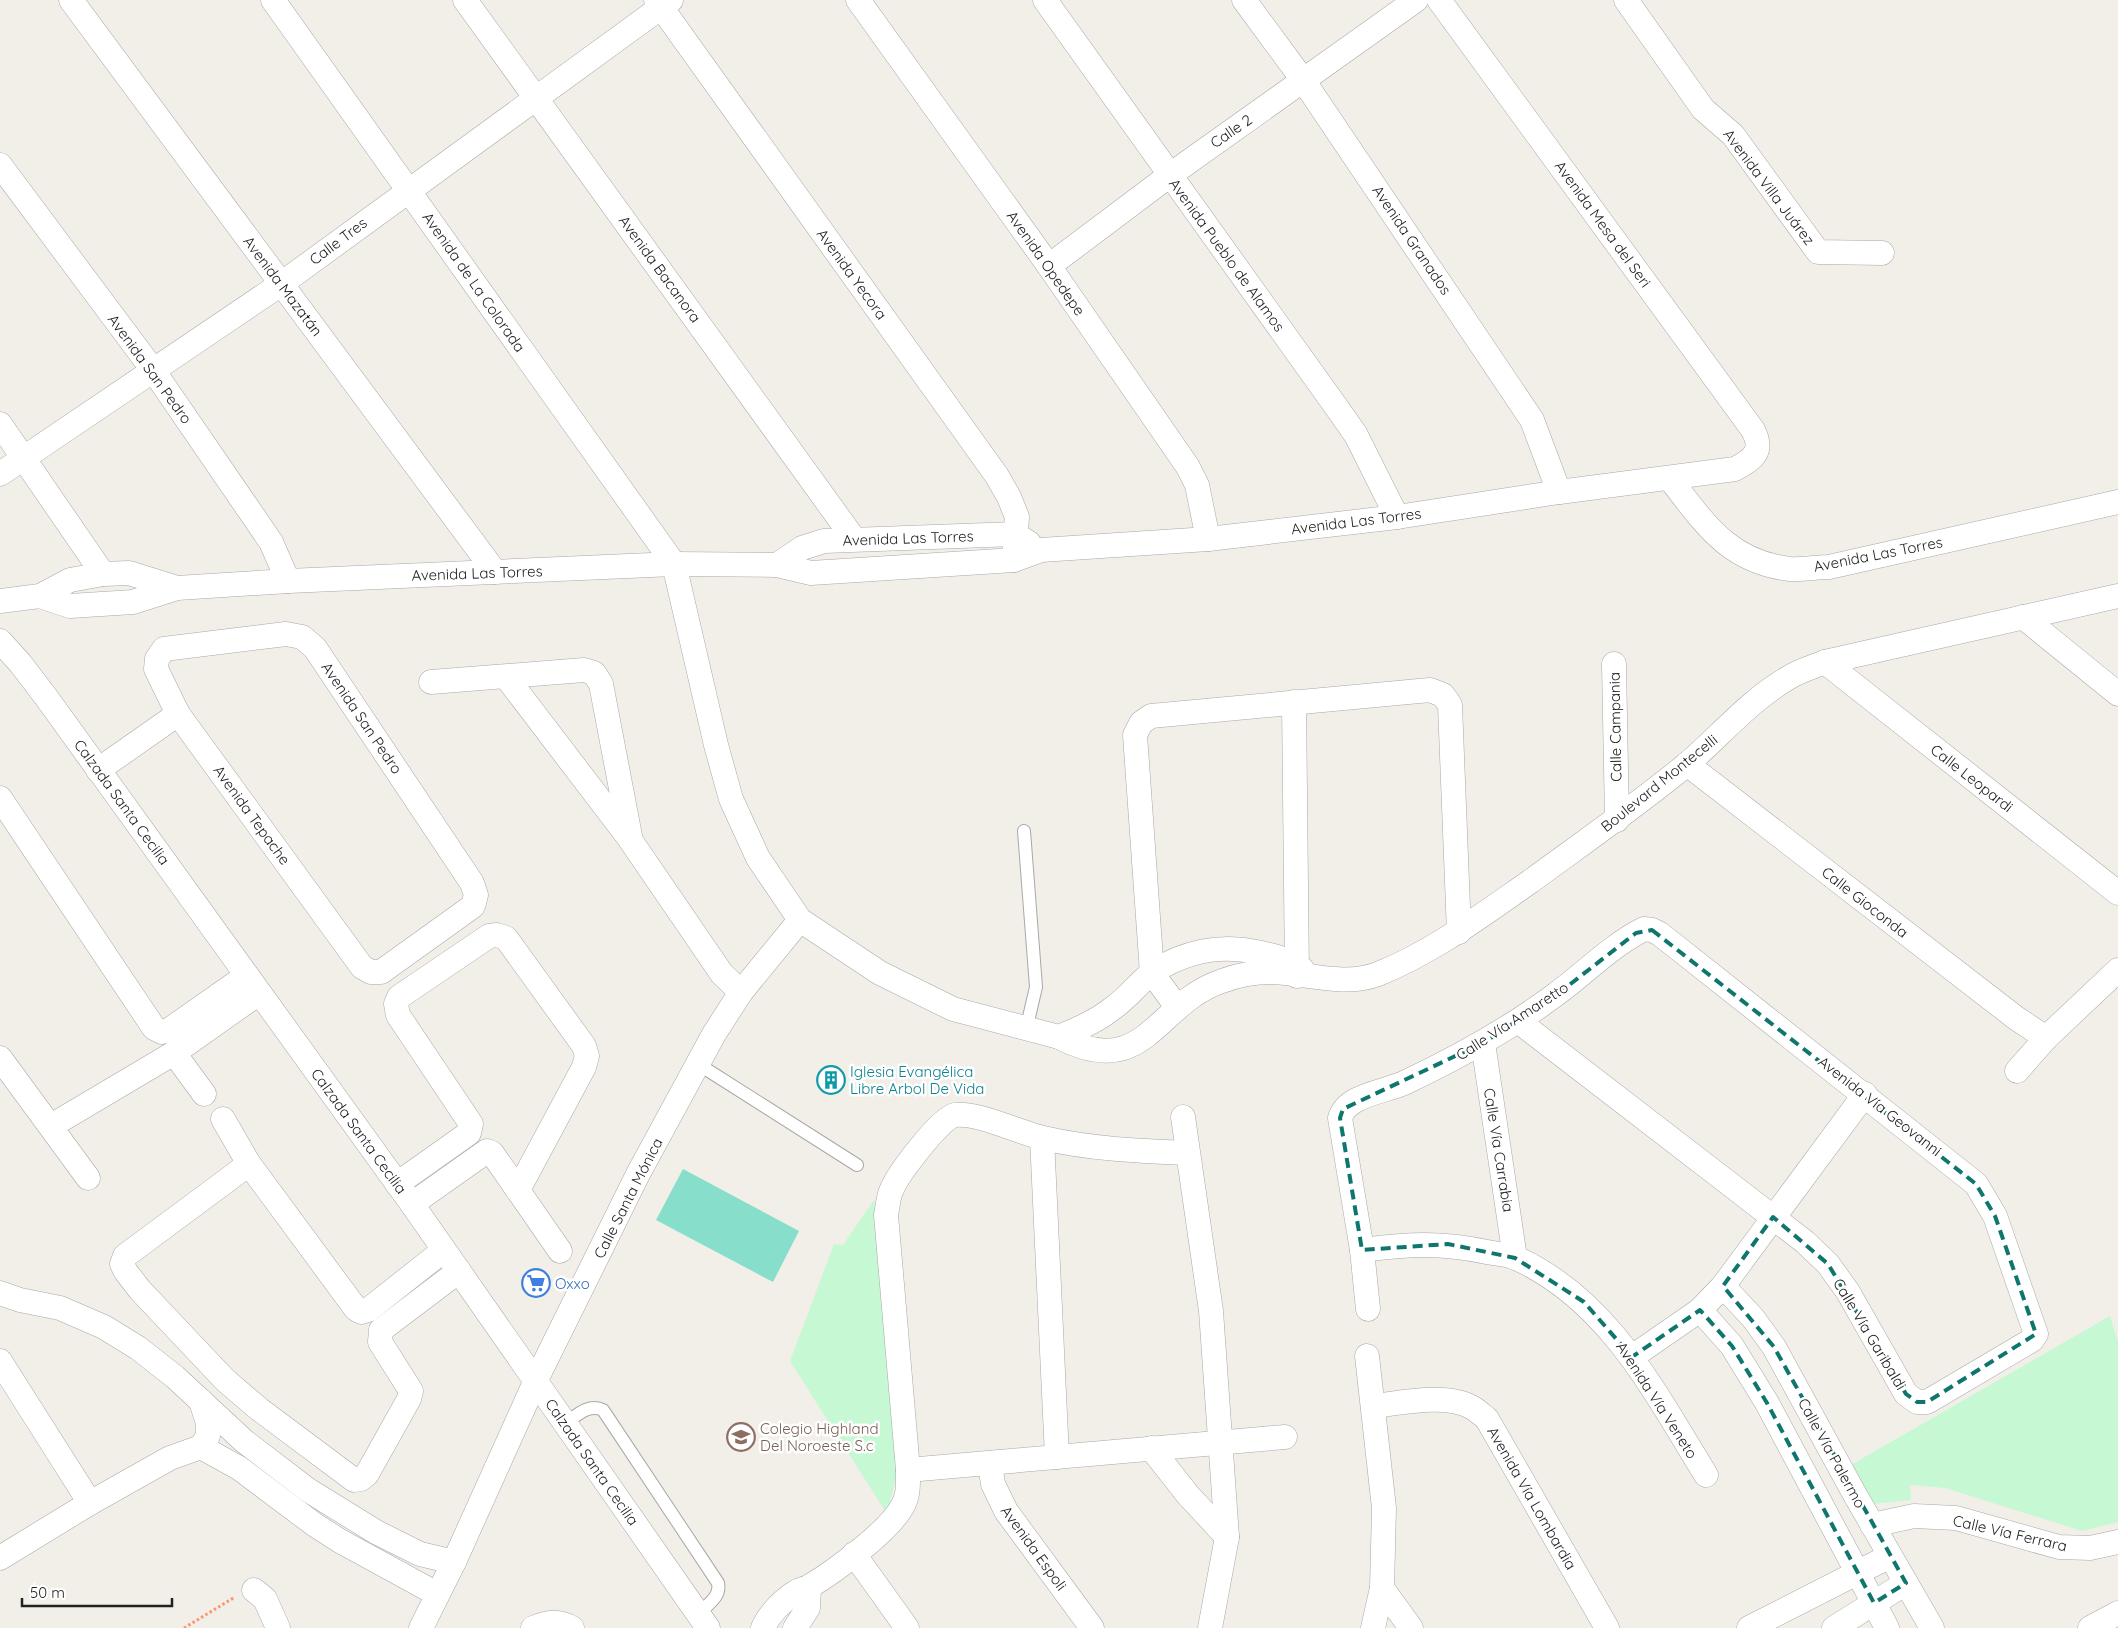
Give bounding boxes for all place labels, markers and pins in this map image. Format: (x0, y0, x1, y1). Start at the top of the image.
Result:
place label: Iglesia Evangélica Libre Arbol De Vida (850, 1062, 984, 1098)
building icon: Iglesia Evangélica Libre Arbol De Vida (816, 1065, 846, 1095)
supermarket icon: Oxxo (521, 1268, 551, 1298)
place label: Oxxo (555, 1274, 590, 1293)
place label: Colegio Highland Del Noroeste S.c (760, 1419, 878, 1455)
school or university icon: Colegio Highland Del Noroeste S.c (726, 1422, 756, 1452)

